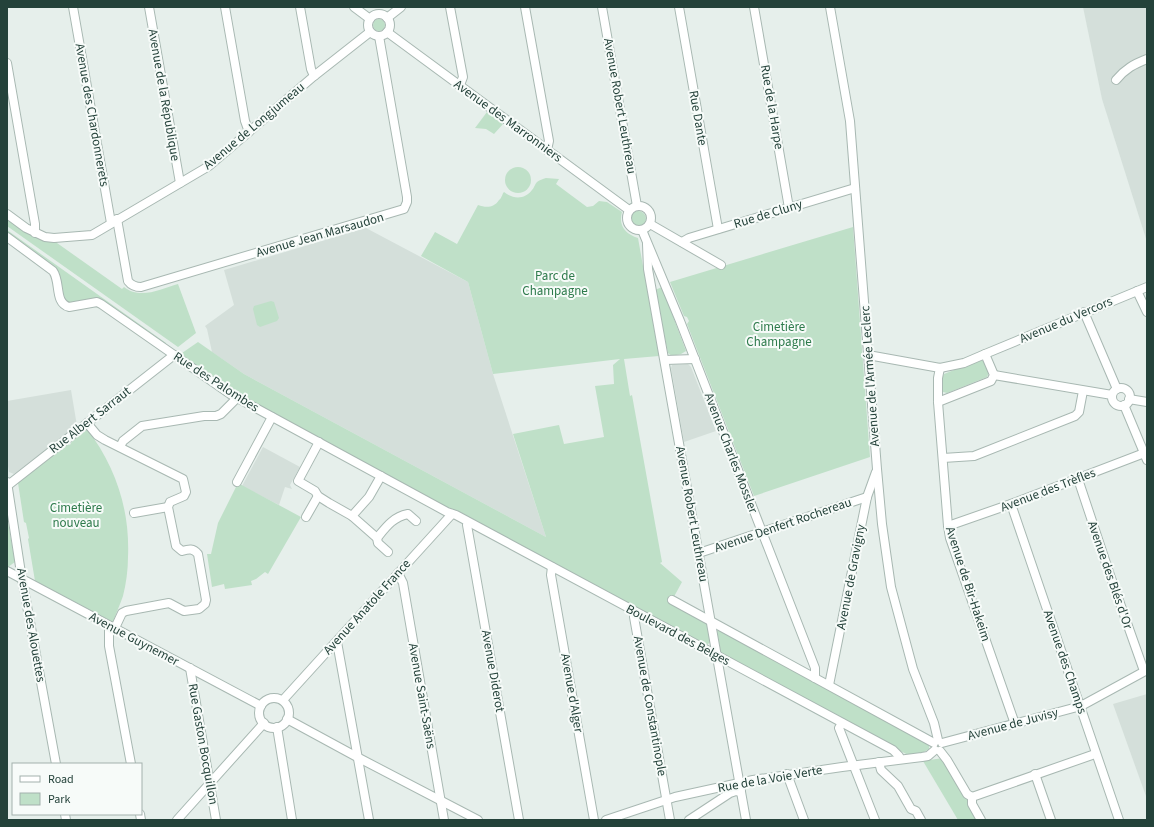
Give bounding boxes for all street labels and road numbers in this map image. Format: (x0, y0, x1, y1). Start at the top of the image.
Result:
street label: Avenue de la République (144, 28, 184, 162)
street label: Avenue Robert Leuthreau (599, 37, 641, 175)
street label: Avenue des Chardonnerets (71, 42, 114, 189)
street label: Rue de la Harpe (756, 63, 788, 151)
street label: Avenue des Marronniers (450, 75, 566, 167)
street label: Avenue de Longjumeau (199, 78, 309, 174)
street label: Rue Dante (684, 89, 712, 147)
street label: Rue de Cluny (732, 195, 804, 233)
street label: Avenue Jean Marsaudon (254, 208, 386, 262)
street label: Avenue du Vercors (1017, 292, 1116, 348)
street label: Avenue de l'Armée Leclerc (856, 305, 884, 447)
street label: Rue des Palombes (170, 348, 263, 417)
street label: Rue Albert Sarraut (45, 382, 135, 458)
street label: Avenue Charles Mossler (700, 390, 762, 516)
street label: Avenue Robert Leuthreau (671, 445, 713, 583)
street label: Avenue des Trèfles (998, 463, 1099, 516)
street label: Avenue Denfert Rochereau (712, 493, 854, 557)
street label: Avenue des Blés d'Or (1083, 518, 1137, 632)
street label: Avenue de Gravigny (832, 523, 870, 631)
street label: Avenue de Bir-Hakeim (941, 524, 995, 644)
street label: Avenue Anatole France (319, 555, 415, 659)
street label: Avenue des Alouettes (12, 567, 50, 684)
street label: Boulevard des Belges (623, 600, 734, 670)
street label: Avenue Guynemer (86, 608, 182, 670)
street label: Avenue des Champs (1039, 608, 1091, 717)
street label: Avenue Diderot (477, 629, 509, 714)
street label: Avenue de Constantinople (629, 634, 671, 778)
street label: Avenue Saint-Saëns (404, 642, 440, 751)
street label: Avenue d'Alger (556, 652, 588, 734)
street label: Rue Gaston Bocquillon (183, 682, 223, 806)
street label: Avenue de Juvisy (966, 703, 1060, 745)
street label: Rue de la Voie Verte (716, 761, 824, 797)

